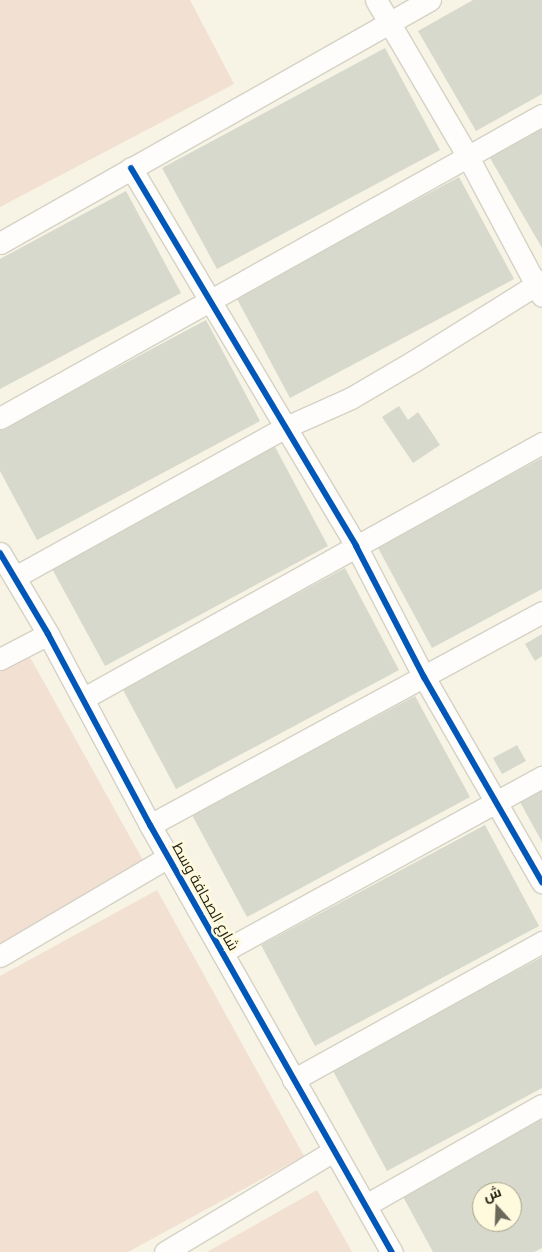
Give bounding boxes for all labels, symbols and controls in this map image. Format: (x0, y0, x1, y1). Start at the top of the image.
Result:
street label: شارع الصحافة وسط (168, 840, 242, 954)
north arrow (472, 1182, 522, 1232)
text: ش (481, 1183, 503, 1204)

